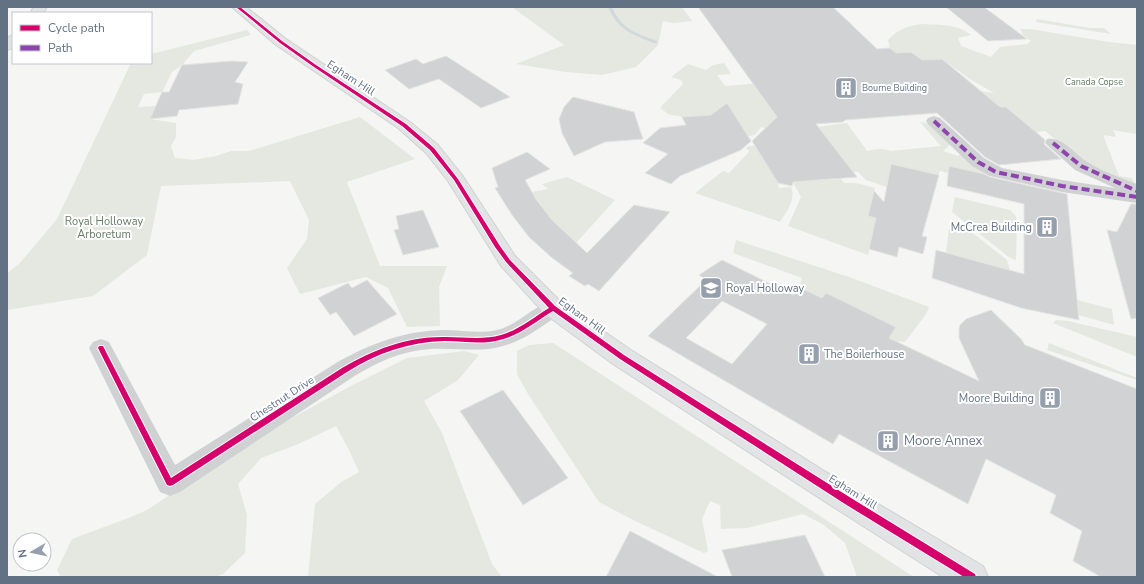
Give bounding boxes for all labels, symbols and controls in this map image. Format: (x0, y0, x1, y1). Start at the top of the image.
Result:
legend (12, 12, 152, 64)
text: Cycle path (48, 20, 105, 36)
text: Path (48, 40, 73, 56)
street label: Egham Hill (324, 57, 379, 100)
building icon: Bourne Building (833, 75, 859, 101)
park label: Canada Copse (1065, 76, 1123, 88)
place label: Bourne Building (862, 82, 927, 94)
park label: Royal Holloway Arboretum (65, 214, 143, 242)
building icon: McCrea Building (1034, 214, 1060, 240)
place label: McCrea Building (951, 220, 1032, 235)
school or university icon: Royal Holloway (698, 275, 724, 301)
place label: Royal Holloway (726, 281, 805, 296)
street label: Egham Hill (556, 294, 609, 339)
building icon: The Boilerhouse (796, 341, 822, 367)
place label: The Boilerhouse (824, 347, 904, 362)
street label: Chestnut Drive (247, 373, 317, 425)
building icon: Moore Building (1037, 385, 1063, 411)
place label: Moore Building (959, 391, 1034, 406)
building icon: Moore Annex (875, 428, 901, 454)
place label: Moore Annex (904, 432, 983, 450)
street label: Egham Hill (826, 471, 881, 513)
north arrow (12, 532, 52, 572)
text: N (15, 548, 31, 559)

